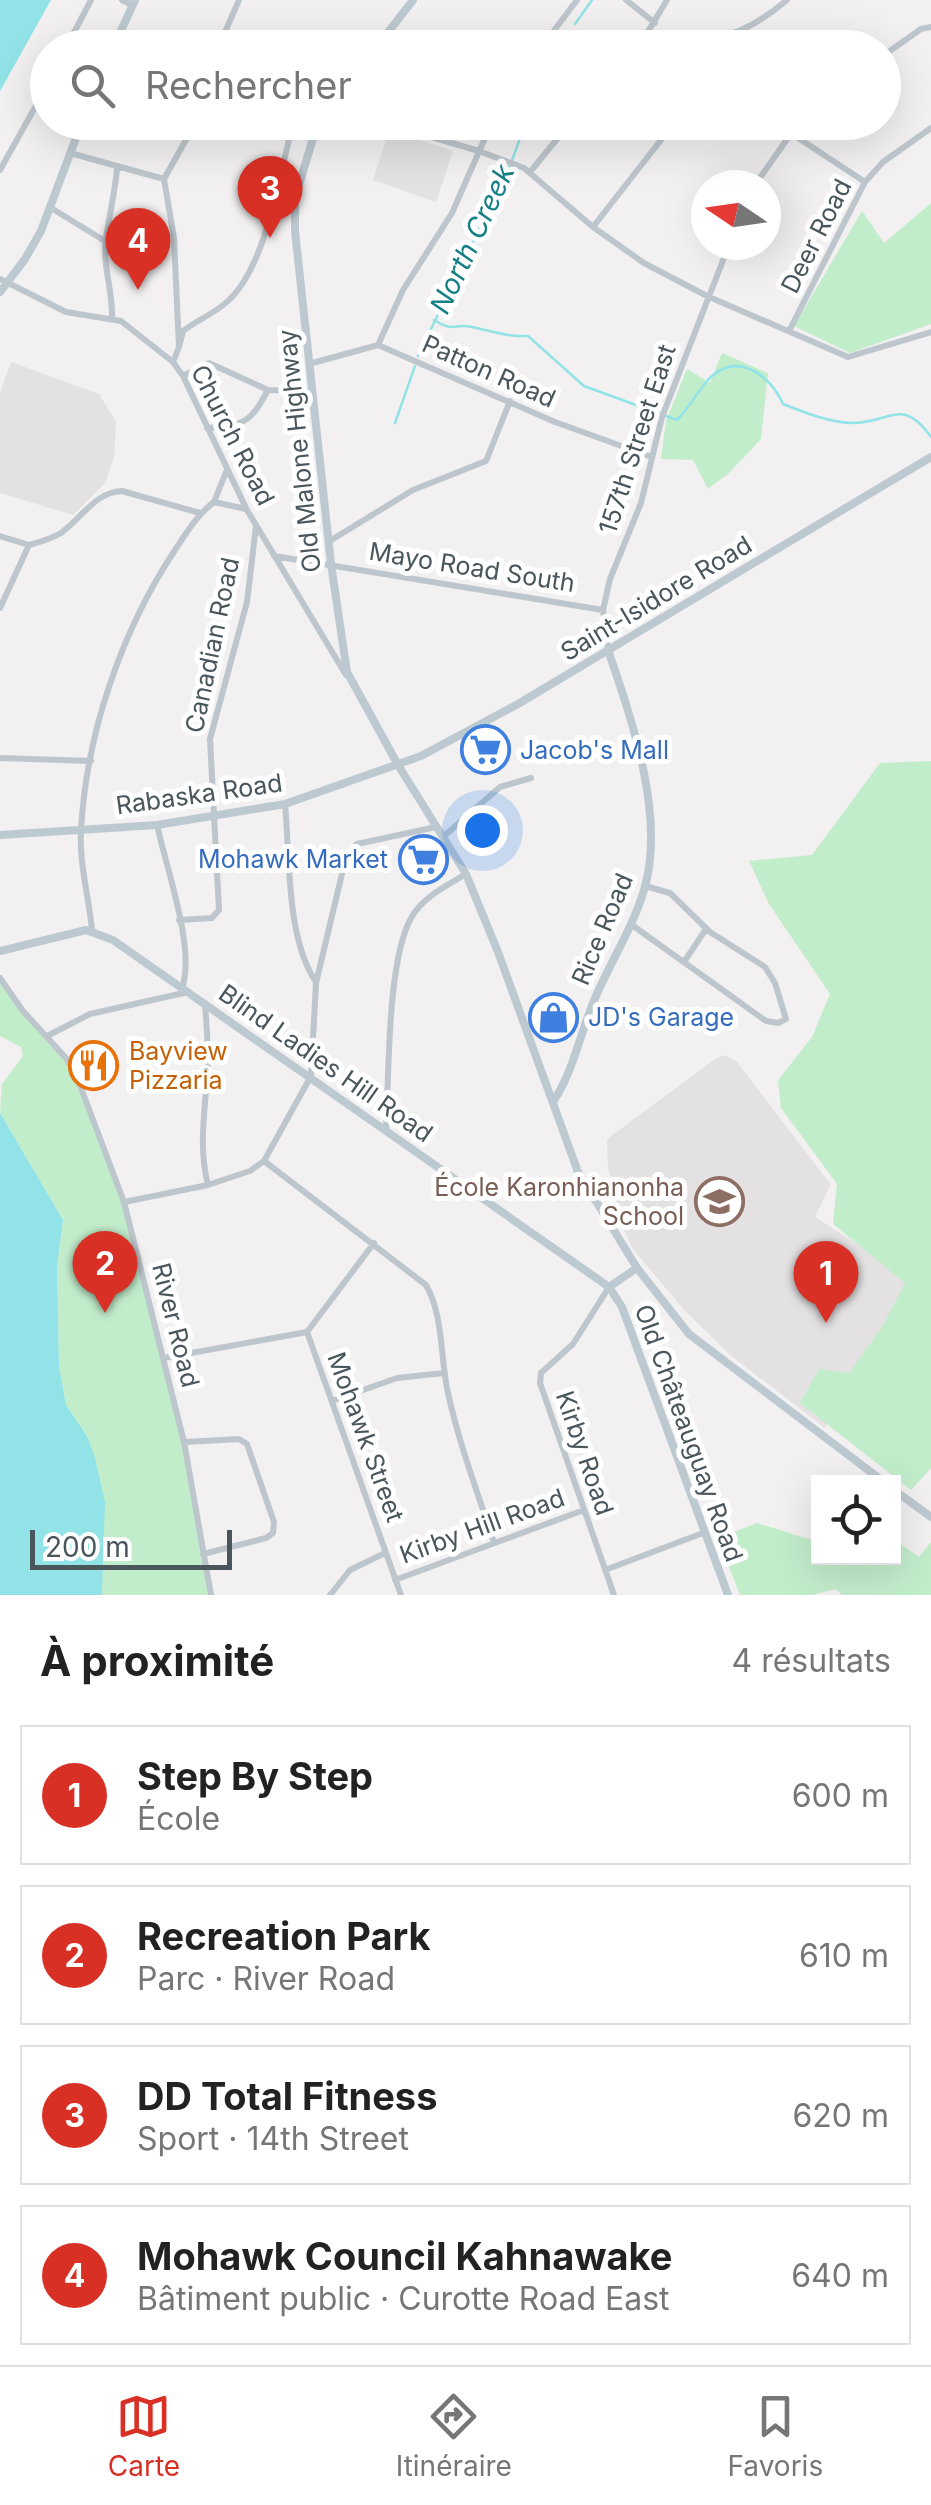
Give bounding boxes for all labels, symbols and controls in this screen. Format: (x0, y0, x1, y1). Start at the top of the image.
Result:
search box (30, 30, 901, 140)
icon: search (65, 58, 120, 113)
text: Rechercher (145, 62, 352, 108)
pin: 3 (238, 156, 302, 238)
water label: North Creek (423, 158, 522, 319)
north arrow (691, 170, 781, 260)
street label: Deer Road (774, 174, 858, 298)
pin: 4 (106, 208, 170, 290)
street label: Old Malone Highway (271, 328, 327, 574)
street label: Patton Road (418, 328, 560, 414)
street label: 157th Street East (592, 340, 682, 538)
street label: Church Road (185, 360, 281, 510)
street label: Saint-Isidore Road (555, 529, 757, 667)
street label: Mayo Road South (367, 536, 577, 598)
street label: Canadian Road (179, 555, 245, 735)
supermarket icon: Jacob's Mall (459, 724, 511, 776)
place label: Jacob's Mall (520, 735, 669, 765)
street label: Rabaska Road (114, 767, 284, 821)
your location (457, 805, 508, 856)
supermarket icon: Mohawk Market (397, 833, 449, 885)
place label: Mohawk Market (198, 844, 388, 874)
street label: Rice Road (565, 869, 639, 989)
street label: Blind Ladies Hill Road (213, 978, 439, 1148)
shop icon: JD's Garage (527, 991, 579, 1043)
place label: JD's Garage (588, 1002, 734, 1032)
place label: Bayview Pizzaria (129, 1036, 228, 1095)
restaurant icon: Bayview Pizzaria (68, 1039, 120, 1091)
place label: École Karonhianonha School (434, 1171, 684, 1231)
school or university icon: École Karonhianonha School (693, 1175, 745, 1227)
pin: 2 (72, 1230, 138, 1313)
pin: 1 (794, 1240, 858, 1323)
street label: River Road (146, 1260, 206, 1390)
street label: Old Châteauguay Road (629, 1300, 749, 1566)
street label: Mohawk Street (321, 1348, 411, 1526)
street label: Kirby Road (550, 1387, 620, 1519)
map controls (811, 1475, 901, 1565)
button: locate (811, 1475, 901, 1565)
street label: Kirby Hill Road (396, 1482, 568, 1570)
scale bar (30, 1525, 232, 1570)
text: 200 m (45, 1530, 130, 1564)
text: À proximité (40, 1635, 274, 1686)
text: 4 résultats (731, 1641, 891, 1680)
text: Step By Step (137, 1753, 373, 1799)
text: 1 (68, 1776, 81, 1815)
text: 600 m (792, 1776, 889, 1815)
text: École (137, 1799, 220, 1838)
text: Recreation Park (137, 1913, 431, 1959)
text: 2 (64, 1936, 85, 1975)
text: 610 m (799, 1936, 889, 1975)
text: Parc · River Road (137, 1959, 395, 1998)
text: DD Total Fitness (137, 2073, 437, 2119)
text: 3 (64, 2096, 85, 2135)
text: 620 m (792, 2096, 889, 2135)
text: Sport · 14th Street (137, 2119, 409, 2158)
text: Mohawk Council Kahnawake (137, 2233, 672, 2279)
text: 4 (64, 2256, 85, 2295)
text: 640 m (791, 2256, 889, 2295)
text: Bâtiment public · Curotte Road East (137, 2279, 670, 2318)
tab: Carte (108, 2389, 180, 2483)
tab: Itinéraire (396, 2389, 512, 2483)
tab: Favoris (728, 2389, 823, 2483)

